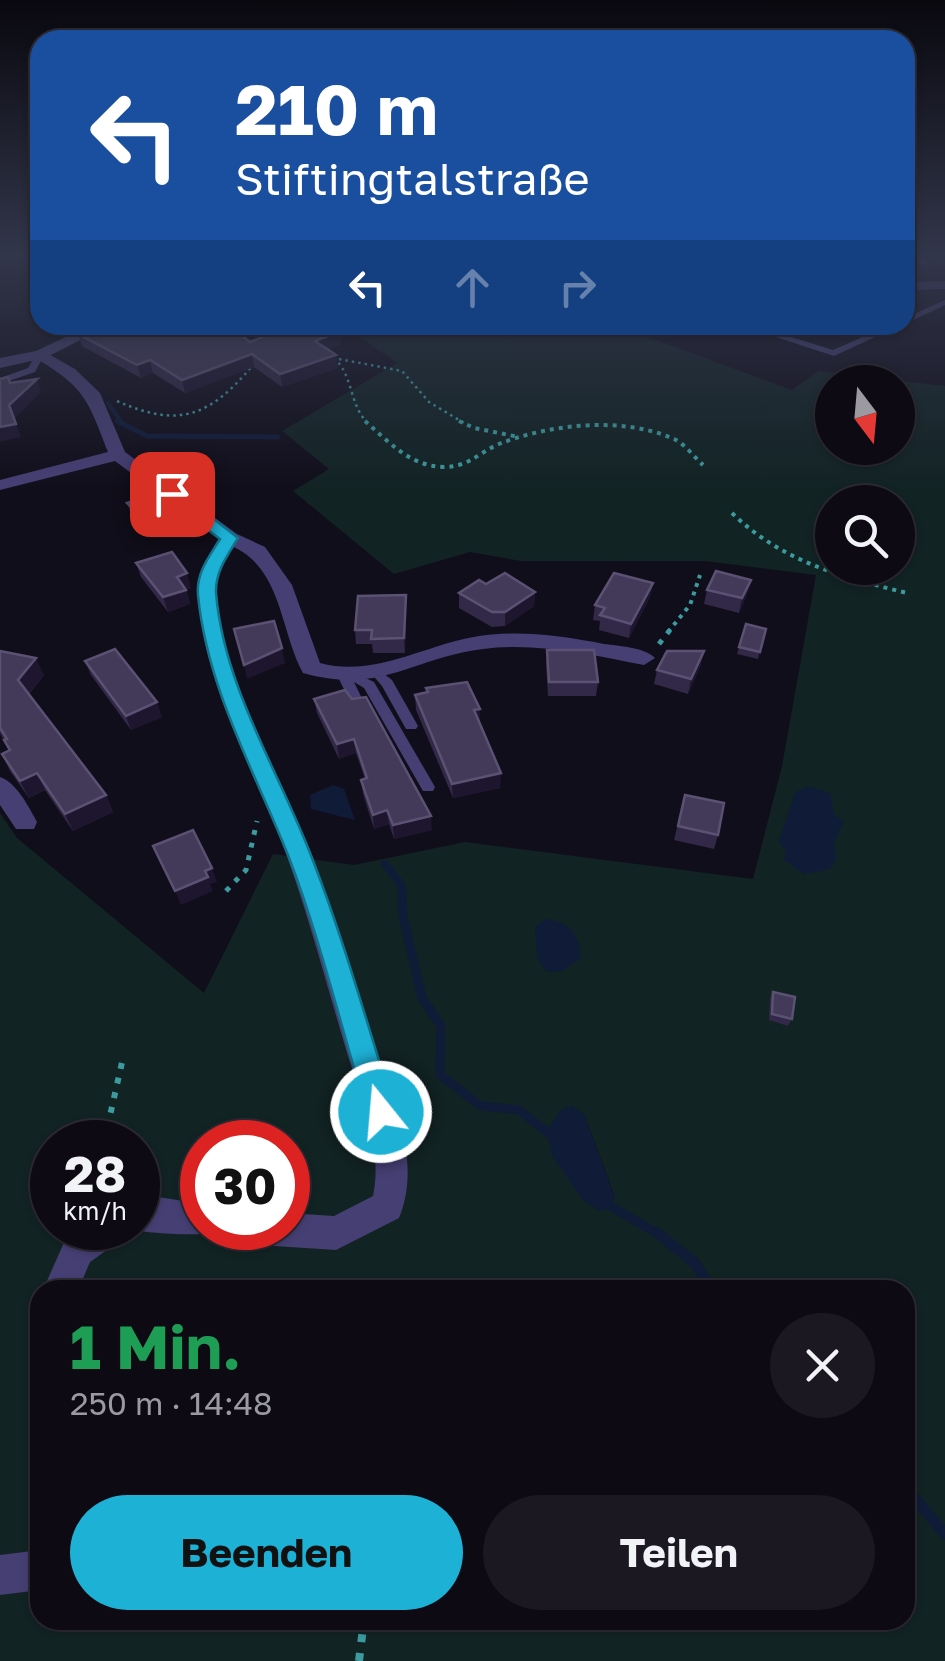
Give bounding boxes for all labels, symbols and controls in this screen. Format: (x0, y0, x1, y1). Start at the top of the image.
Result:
text: 210 m (235, 66, 438, 150)
icon: left (70, 70, 200, 200)
text: Stiftingtalstraße (235, 151, 590, 205)
icon: left (340, 260, 395, 315)
icon: ahead (445, 260, 500, 315)
icon: right (550, 260, 605, 315)
north arrow (815, 365, 915, 465)
map controls (815, 365, 915, 585)
pin (130, 452, 215, 537)
icon: arrive (145, 467, 200, 522)
button: search (815, 485, 915, 585)
position arrow (329, 1060, 433, 1164)
speed limit sign: 30 (180, 1120, 310, 1250)
text: 28 (64, 1143, 126, 1203)
text: km/h (63, 1195, 127, 1226)
text: 1 Min. (70, 1310, 241, 1382)
button: close (770, 1313, 875, 1418)
text: 250 m · 14:48 (70, 1384, 273, 1422)
button: Beenden (70, 1495, 463, 1610)
button: Teilen (483, 1495, 875, 1610)

